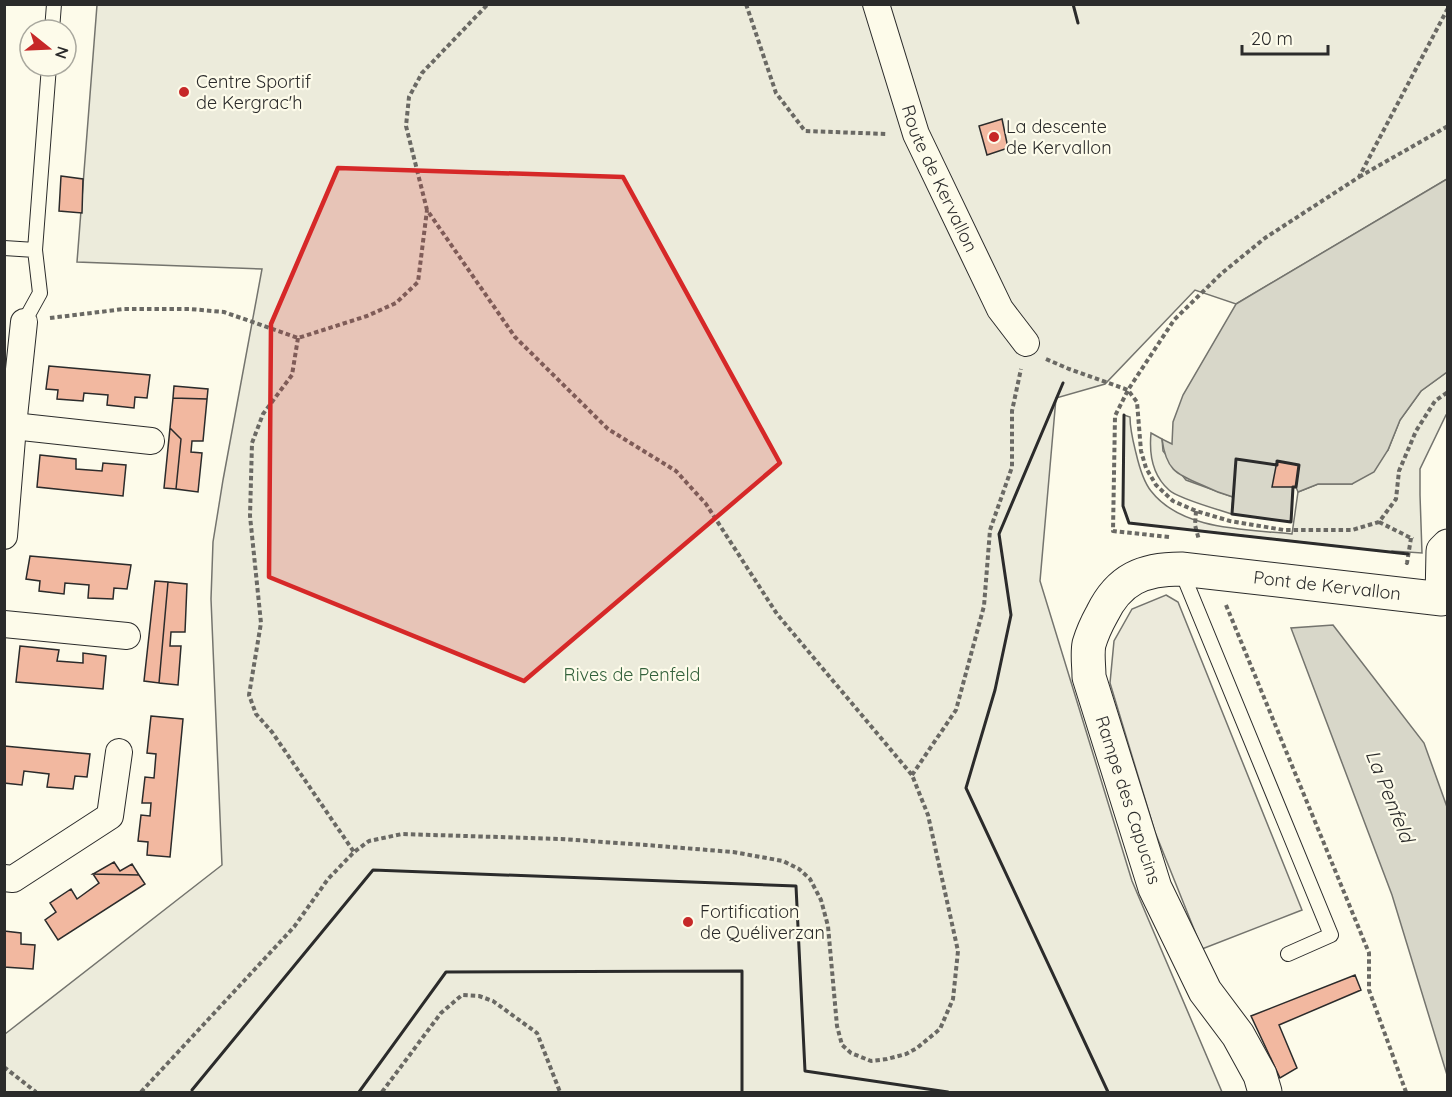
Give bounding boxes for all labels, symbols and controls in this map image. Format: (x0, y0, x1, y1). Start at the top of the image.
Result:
north arrow (18, 18, 78, 78)
scale bar (1242, 18, 1328, 56)
text: 20 m (1251, 27, 1293, 50)
text: N (51, 44, 74, 61)
place label: Centre Sportif de Kergrac'h (196, 70, 312, 114)
marker: Centre Sportif de Kergrac'h (177, 85, 191, 99)
street label: Route de Kervallon (897, 102, 983, 256)
place label: La descente de Kervallon (1006, 115, 1112, 159)
marker: La descente de Kervallon (987, 130, 1001, 144)
street label: Pont de Kervallon (1252, 565, 1402, 605)
park label: Rives de Penfeld (564, 663, 700, 686)
street label: Rampe des Capucins (1090, 713, 1167, 887)
water label: La Penfeld (1361, 746, 1421, 848)
place label: Fortification de Quéliverzan (700, 900, 825, 944)
marker: Fortification de Quéliverzan (681, 915, 695, 929)

